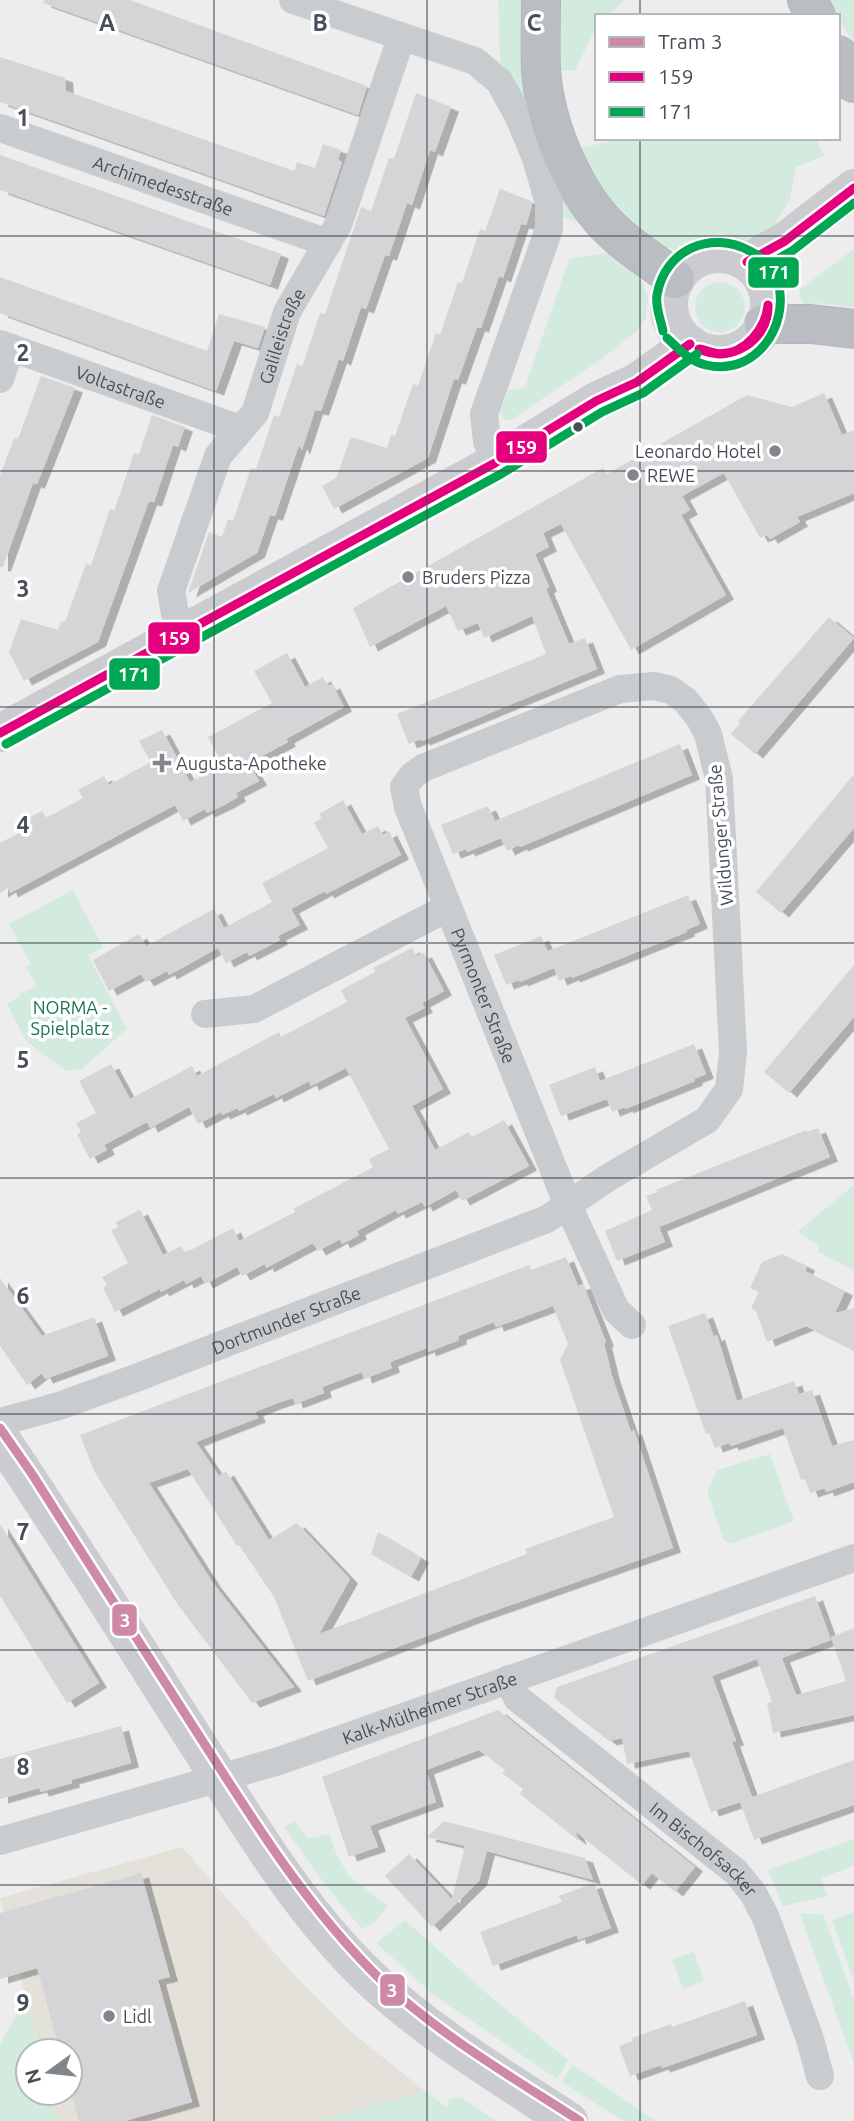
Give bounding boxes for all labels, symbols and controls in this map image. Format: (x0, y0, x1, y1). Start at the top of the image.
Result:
text: A (99, 10, 115, 35)
text: B (312, 10, 328, 35)
text: C (527, 10, 542, 35)
legend (595, 14, 840, 140)
text: Tram 3 (658, 29, 722, 53)
text: 159 (658, 64, 694, 88)
text: 171 (658, 99, 694, 123)
text: 1 (17, 105, 29, 130)
street label: Archimedesstraße (91, 151, 236, 219)
line badge: 171 (747, 256, 800, 289)
text: 171 (758, 261, 790, 283)
street label: Galileistraße (255, 284, 309, 387)
text: 2 (17, 340, 29, 365)
street label: Voltastraße (73, 362, 168, 412)
unlabelled marker (571, 420, 585, 434)
line badge: 159 (495, 430, 548, 464)
text: 159 (505, 436, 537, 458)
place label: Leonardo Hotel (635, 441, 761, 461)
marker: Leonardo Hotel (767, 443, 783, 459)
place label: REWE (647, 465, 695, 485)
marker: REWE (625, 467, 641, 483)
place label: Bruders Pizza (422, 567, 531, 587)
marker: Bruders Pizza (400, 569, 416, 585)
text: 3 (17, 576, 29, 601)
line badge: 159 (147, 621, 201, 655)
text: 159 (158, 627, 190, 649)
line badge: 171 (108, 657, 161, 691)
text: 171 (118, 663, 150, 685)
place label: Augusta-Apotheke (176, 753, 327, 773)
marker: Augusta-Apotheke (154, 755, 170, 771)
street label: Wildunger Straße (704, 764, 736, 906)
text: 4 (17, 812, 30, 837)
street label: Pyrmonter Straße (448, 925, 520, 1066)
park label: NORMA - Spielplatz (31, 997, 109, 1038)
text: 5 (17, 1047, 29, 1072)
street label: Dortmunder Straße (209, 1282, 363, 1358)
text: 6 (17, 1283, 30, 1308)
text: 7 (17, 1519, 29, 1544)
line badge: 3 (111, 1603, 138, 1637)
text: 3 (120, 1609, 130, 1631)
street label: Kalk-Mülheimer Straße (340, 1668, 520, 1748)
text: 8 (17, 1754, 29, 1779)
street label: Im Bischofsacker (646, 1798, 762, 1900)
line badge: 3 (379, 1973, 406, 2007)
text: 3 (387, 1979, 397, 2001)
text: 9 (17, 1990, 29, 2015)
place label: Lidl (123, 2006, 152, 2026)
marker: Lidl (101, 2008, 117, 2024)
north arrow (14, 2037, 84, 2107)
text: N (20, 2067, 45, 2086)

